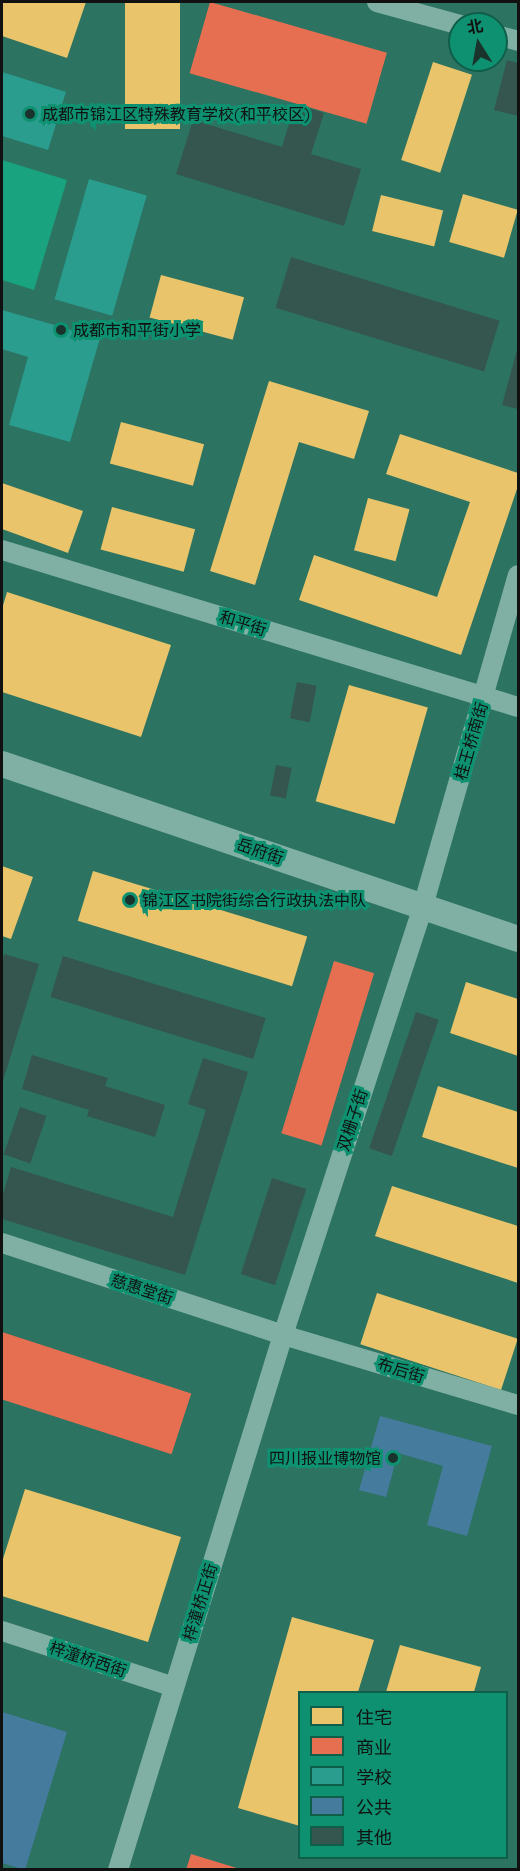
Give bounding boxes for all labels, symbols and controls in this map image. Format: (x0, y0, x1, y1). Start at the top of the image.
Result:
north arrow (448, 12, 508, 72)
text: 北 (465, 15, 485, 38)
place label: 成都市锦江区特殊教育学校(和平校区) (42, 104, 310, 124)
marker: 成都市锦江区特殊教育学校(和平校区) (23, 107, 37, 121)
place label: 成都市和平街小学 (73, 320, 201, 340)
marker: 成都市和平街小学 (54, 323, 68, 337)
street label: 和平街 (217, 607, 269, 639)
street label: 桂王桥南街 (451, 700, 491, 782)
street label: 岳府街 (234, 834, 286, 868)
place label: 锦江区书院街综合行政执法中队 (142, 890, 366, 910)
marker: 锦江区书院街综合行政执法中队 (123, 893, 137, 907)
street label: 双栅子街 (333, 1087, 371, 1153)
street label: 慈惠堂街 (109, 1270, 175, 1308)
street label: 布后街 (375, 1354, 427, 1386)
place label: 四川报业博物馆 (269, 1448, 381, 1468)
marker: 四川报业博物馆 (386, 1451, 400, 1465)
street label: 梓潼桥正街 (179, 1561, 221, 1643)
street label: 梓潼桥西街 (47, 1638, 129, 1680)
legend (298, 1691, 508, 1859)
text: 住宅 (356, 1706, 392, 1729)
text: 商业 (356, 1736, 392, 1759)
text: 学校 (356, 1766, 392, 1789)
text: 公共 (356, 1796, 392, 1819)
text: 其他 (356, 1826, 392, 1849)

